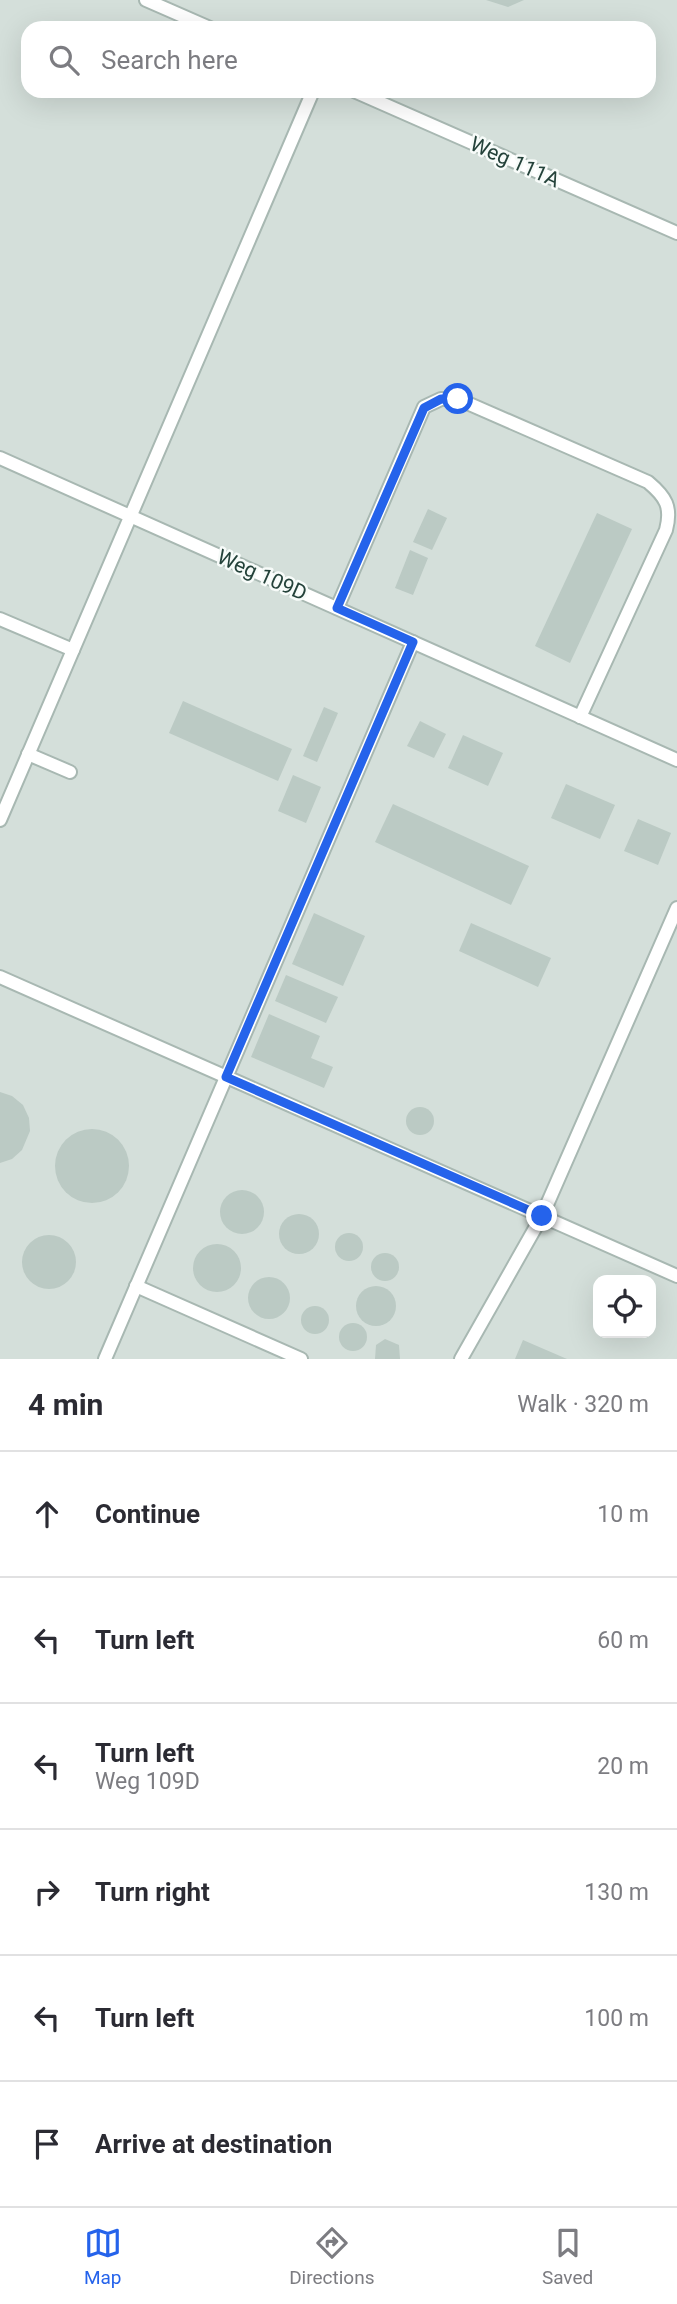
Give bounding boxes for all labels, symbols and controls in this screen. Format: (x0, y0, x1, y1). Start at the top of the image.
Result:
search box (21, 21, 656, 98)
icon: search (45, 41, 83, 79)
text: Search here (101, 45, 238, 75)
street label: Weg 111A (466, 132, 564, 193)
route start (442, 383, 473, 414)
street label: Weg 109D (213, 545, 311, 605)
route end (526, 1200, 557, 1231)
map controls (593, 1275, 656, 1338)
button: locate (593, 1275, 656, 1338)
text: 4 min (28, 1387, 103, 1422)
text: Walk · 320 m (517, 1391, 649, 1418)
icon: ahead (28, 1495, 66, 1533)
text: Continue (95, 1499, 200, 1529)
text: 10 m (597, 1501, 649, 1528)
icon: left (28, 1621, 66, 1659)
text: Turn left (95, 1625, 194, 1655)
text: 60 m (597, 1627, 649, 1654)
text: Turn left (95, 1738, 194, 1768)
icon: left (28, 1747, 66, 1785)
text: 20 m (597, 1753, 649, 1780)
text: Weg 109D (95, 1768, 200, 1795)
icon: right (28, 1873, 66, 1911)
text: Turn right (95, 1877, 210, 1907)
text: 130 m (584, 1879, 649, 1906)
icon: left (28, 1999, 66, 2037)
text: Turn left (95, 2003, 194, 2033)
text: 100 m (584, 2005, 649, 2032)
icon: arrive (28, 2125, 66, 2163)
text: Arrive at destination (95, 2129, 332, 2159)
tab: Map (84, 2224, 122, 2289)
tab: Directions (289, 2224, 374, 2289)
tab: Saved (542, 2224, 593, 2289)

